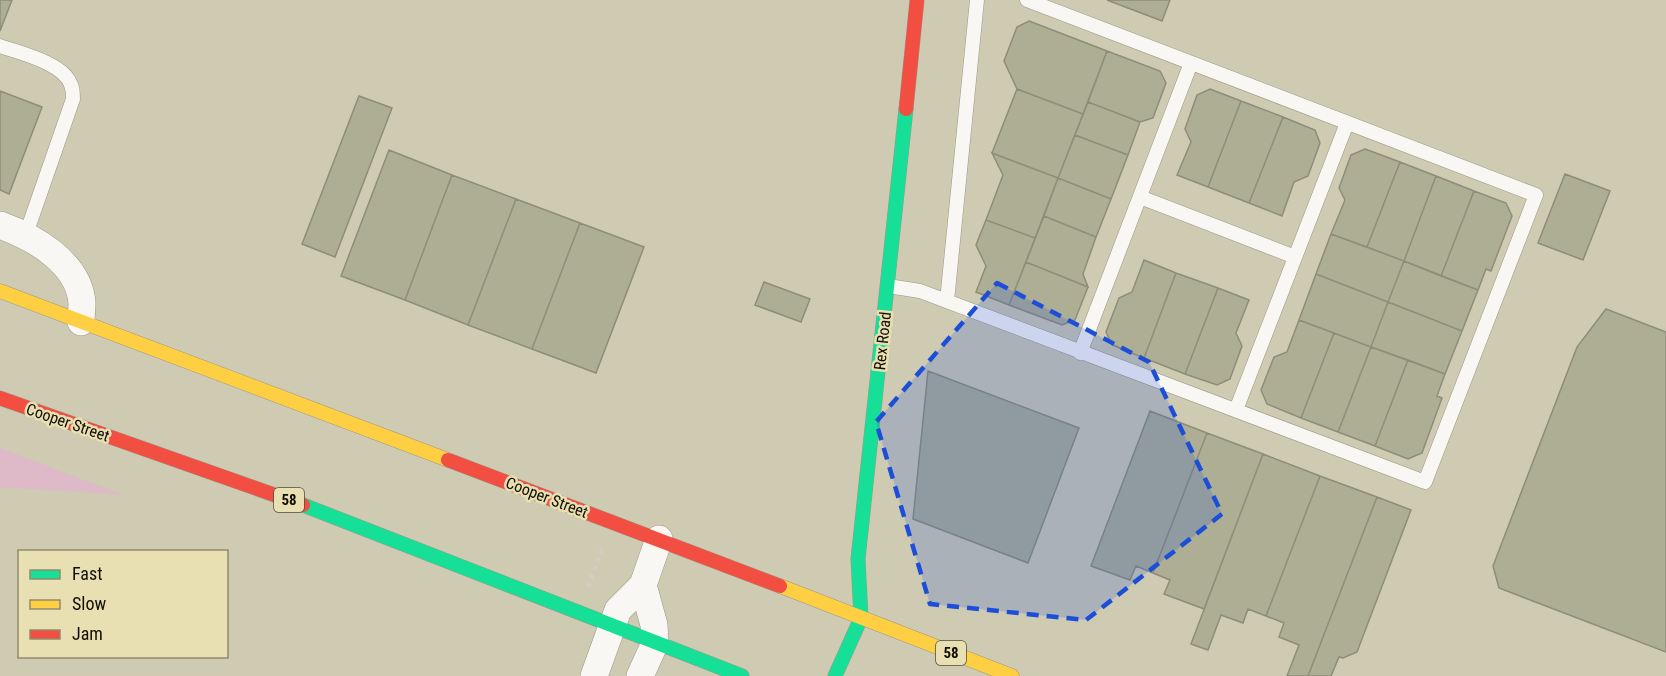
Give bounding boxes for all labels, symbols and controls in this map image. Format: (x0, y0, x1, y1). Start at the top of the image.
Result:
street label: Rex Road (870, 311, 895, 371)
street label: Cooper Street (24, 399, 112, 446)
street label: Cooper Street (503, 473, 591, 522)
road number: 58 (274, 488, 304, 512)
legend (18, 550, 228, 658)
text: Fast (72, 563, 103, 584)
text: Slow (72, 593, 107, 614)
text: Jam (72, 623, 103, 644)
road number: 58 (936, 641, 966, 665)

